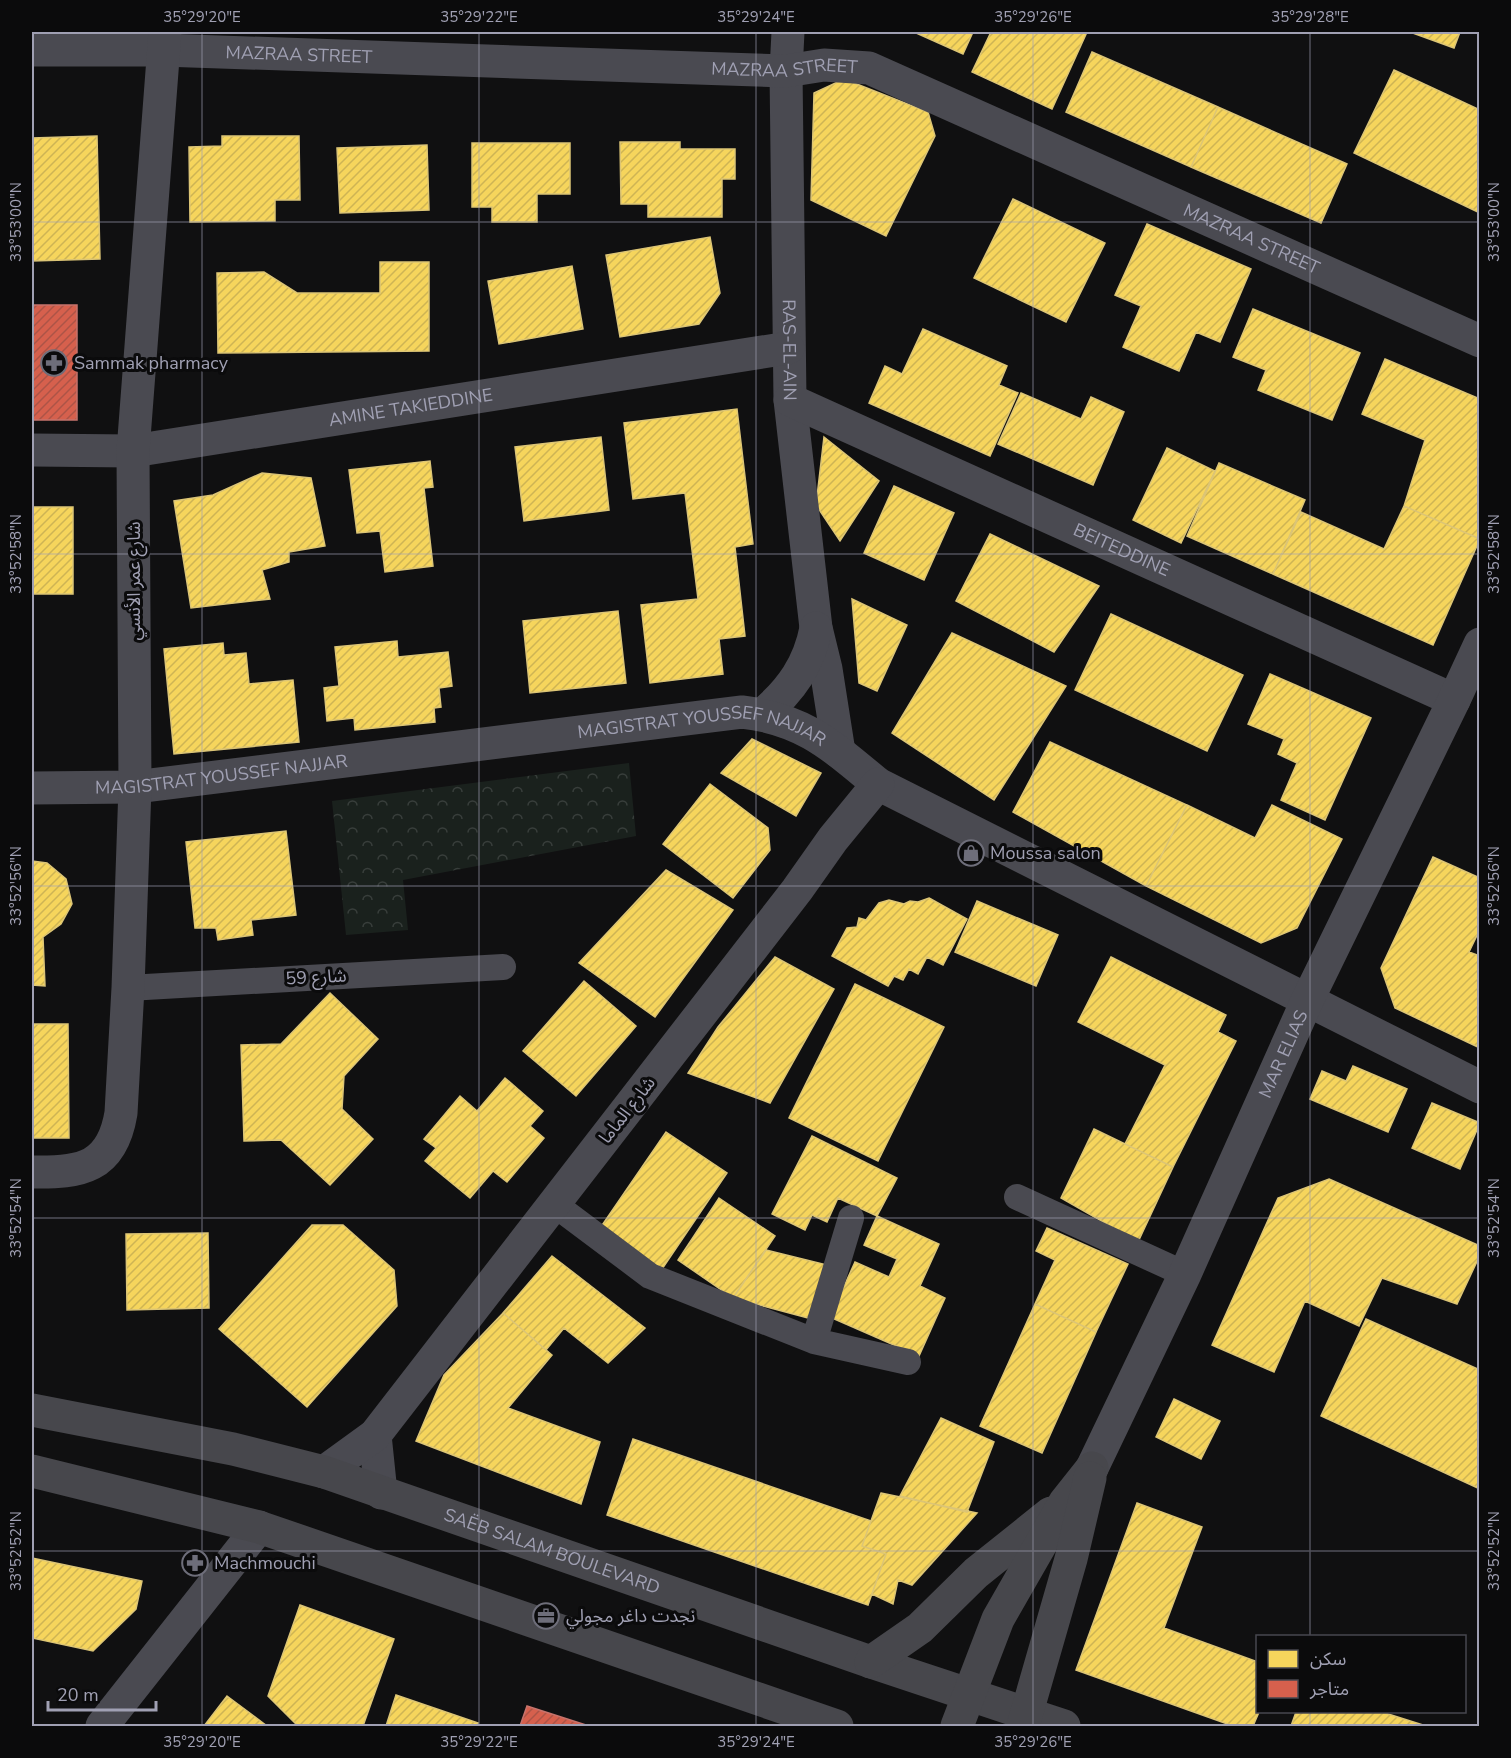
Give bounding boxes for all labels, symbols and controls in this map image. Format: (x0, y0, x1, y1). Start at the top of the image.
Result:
text: 35°29'20"E (163, 7, 241, 27)
text: 35°29'22"E (440, 7, 518, 27)
text: 35°29'24"E (717, 7, 795, 27)
text: 35°29'26"E (994, 7, 1072, 27)
text: 35°29'28"E (1271, 7, 1349, 27)
street label: MAZRAA STREET (225, 40, 373, 69)
street label: MAZRAA STREET (711, 53, 859, 83)
text: 33°53'00"N (6, 182, 26, 262)
text: 33°53'00"N (1484, 182, 1504, 262)
street label: MAZRAA STREET (1180, 198, 1324, 280)
street label: RAS-EL-AIN (777, 299, 802, 401)
pharmacy icon: Sammak pharmacy (39, 348, 69, 378)
place label: Sammak pharmacy (74, 351, 229, 375)
street label: AMINE TAKIEDDINE (327, 383, 494, 432)
text: 33°52'58"N (6, 514, 26, 594)
text: 33°52'58"N (1484, 514, 1504, 594)
street label: BEITEDDINE (1069, 518, 1174, 582)
street label: شارع عمر الأنسي (122, 521, 148, 641)
street label: MAGISTRAT YOUSSEF NAJJAR (576, 700, 831, 752)
street label: MAGISTRAT YOUSSEF NAJJAR (95, 749, 349, 799)
shop icon: Moussa salon (956, 838, 986, 868)
place label: Moussa salon (990, 841, 1101, 865)
text: 33°52'56"N (6, 846, 26, 926)
text: 33°52'56"N (1484, 846, 1504, 926)
street label: شارع 59 (285, 963, 347, 993)
street label: MAR ELIAS (1253, 1006, 1313, 1102)
street label: شارع الماما (593, 1071, 662, 1150)
text: 33°52'54"N (6, 1178, 26, 1258)
text: 33°52'54"N (1484, 1178, 1504, 1258)
street label: SAËB SALAM BOULEVARD (441, 1503, 663, 1600)
text: 33°52'52"N (6, 1511, 26, 1591)
text: 33°52'52"N (1484, 1511, 1504, 1591)
pharmacy icon: Machmouchi (180, 1548, 210, 1578)
place label: Machmouchi (214, 1551, 316, 1575)
office icon: نجدت داغر مجولي (531, 1601, 561, 1631)
place label: نجدت داغر مجولي (566, 1604, 695, 1629)
legend (1256, 1635, 1466, 1713)
text: سكن (1310, 1647, 1346, 1671)
scale bar (48, 1674, 156, 1712)
text: متاجر (1309, 1677, 1349, 1701)
text: 20 m (57, 1683, 99, 1707)
text: 35°29'20"E (163, 1732, 241, 1752)
text: 35°29'22"E (440, 1732, 518, 1752)
text: 35°29'24"E (717, 1732, 795, 1752)
text: 35°29'26"E (994, 1732, 1072, 1752)

